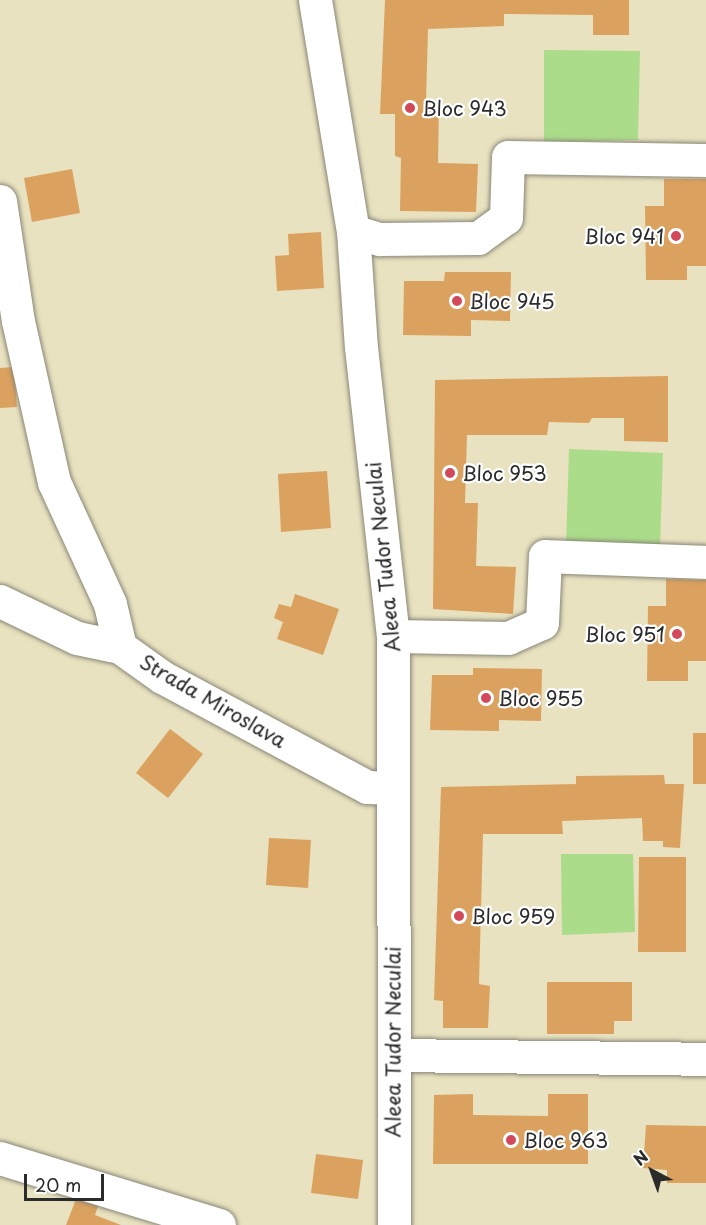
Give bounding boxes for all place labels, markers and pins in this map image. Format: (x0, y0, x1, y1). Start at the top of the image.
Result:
place label: Bloc 943 (422, 96, 508, 120)
marker: Bloc 943 (403, 101, 417, 115)
place label: Bloc 941 (583, 224, 664, 248)
marker: Bloc 941 (669, 229, 683, 243)
place label: Bloc 945 (469, 289, 555, 313)
marker: Bloc 945 (450, 294, 464, 308)
place label: Bloc 953 (462, 461, 548, 485)
marker: Bloc 953 (443, 466, 457, 480)
place label: Bloc 951 (584, 622, 665, 646)
marker: Bloc 951 (670, 627, 684, 641)
place label: Bloc 955 (498, 686, 584, 710)
marker: Bloc 955 (479, 691, 493, 705)
place label: Bloc 959 (471, 904, 556, 928)
marker: Bloc 959 (452, 909, 466, 923)
place label: Bloc 963 (523, 1128, 609, 1152)
marker: Bloc 963 (504, 1133, 518, 1147)

